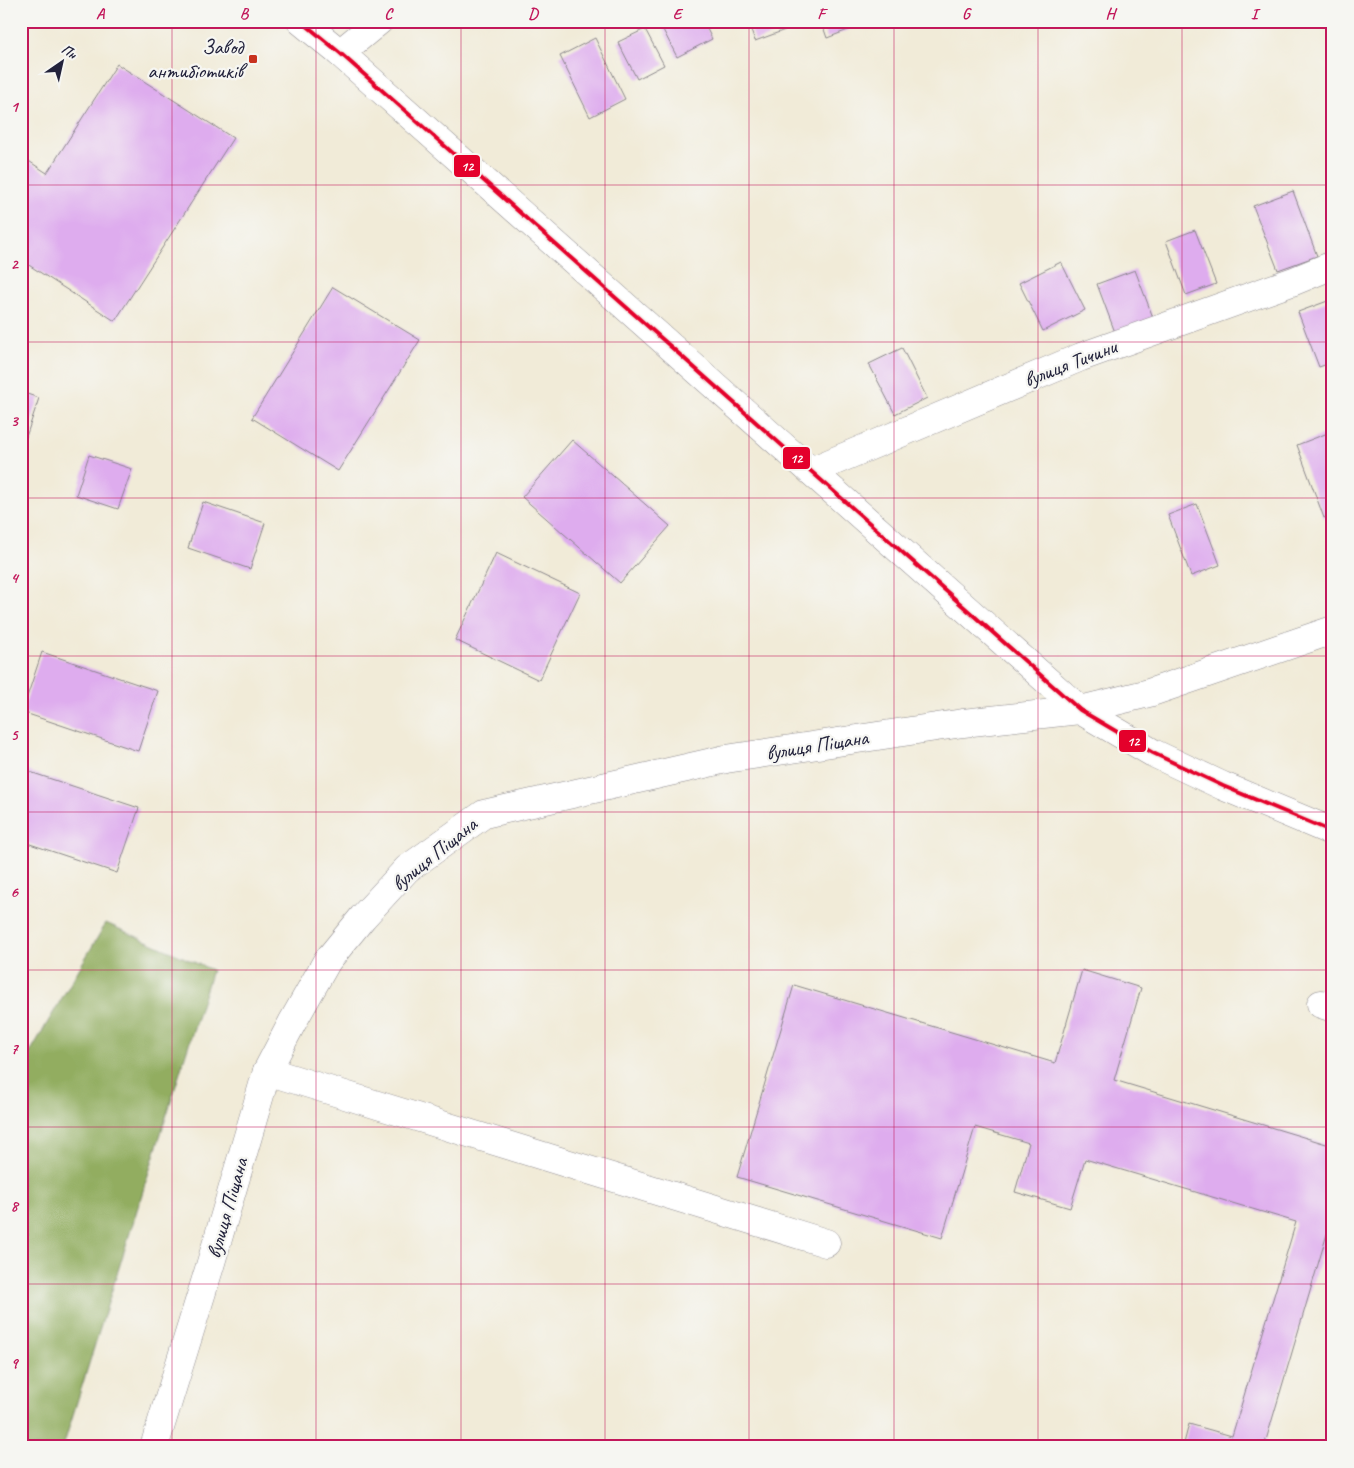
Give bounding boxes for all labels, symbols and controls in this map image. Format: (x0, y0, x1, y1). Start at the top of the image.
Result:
text: A (96, 4, 106, 24)
text: B (240, 4, 250, 24)
text: C (384, 4, 394, 24)
text: D (528, 4, 539, 24)
text: E (673, 4, 684, 24)
text: F (817, 4, 828, 24)
text: G (962, 4, 972, 24)
text: H (1105, 4, 1117, 24)
text: I (1251, 4, 1261, 24)
place label: Завод антибіотиків (148, 34, 248, 84)
north arrow (38, 38, 88, 88)
text: Пн (58, 40, 80, 63)
marker: Завод антибіотиків (247, 53, 259, 65)
text: 1 (10, 97, 19, 117)
line badge: 12 (453, 154, 481, 178)
text: 12 (461, 158, 475, 175)
text: 2 (10, 254, 19, 274)
street label: вулиця Тичини (1020, 333, 1122, 393)
text: 3 (10, 411, 19, 431)
line badge: 12 (782, 446, 811, 470)
text: 12 (790, 450, 804, 467)
text: 4 (10, 568, 19, 588)
street label: вулиця Піщана (764, 724, 871, 766)
text: 5 (11, 725, 20, 745)
line badge: 12 (1118, 729, 1147, 753)
text: 12 (1127, 733, 1141, 750)
street label: вулиця Піщана (386, 811, 483, 896)
text: 6 (10, 882, 19, 902)
text: 7 (10, 1039, 19, 1059)
street label: вулиця Піщана (200, 1153, 254, 1261)
text: 8 (10, 1196, 19, 1216)
text: 9 (10, 1353, 19, 1373)

